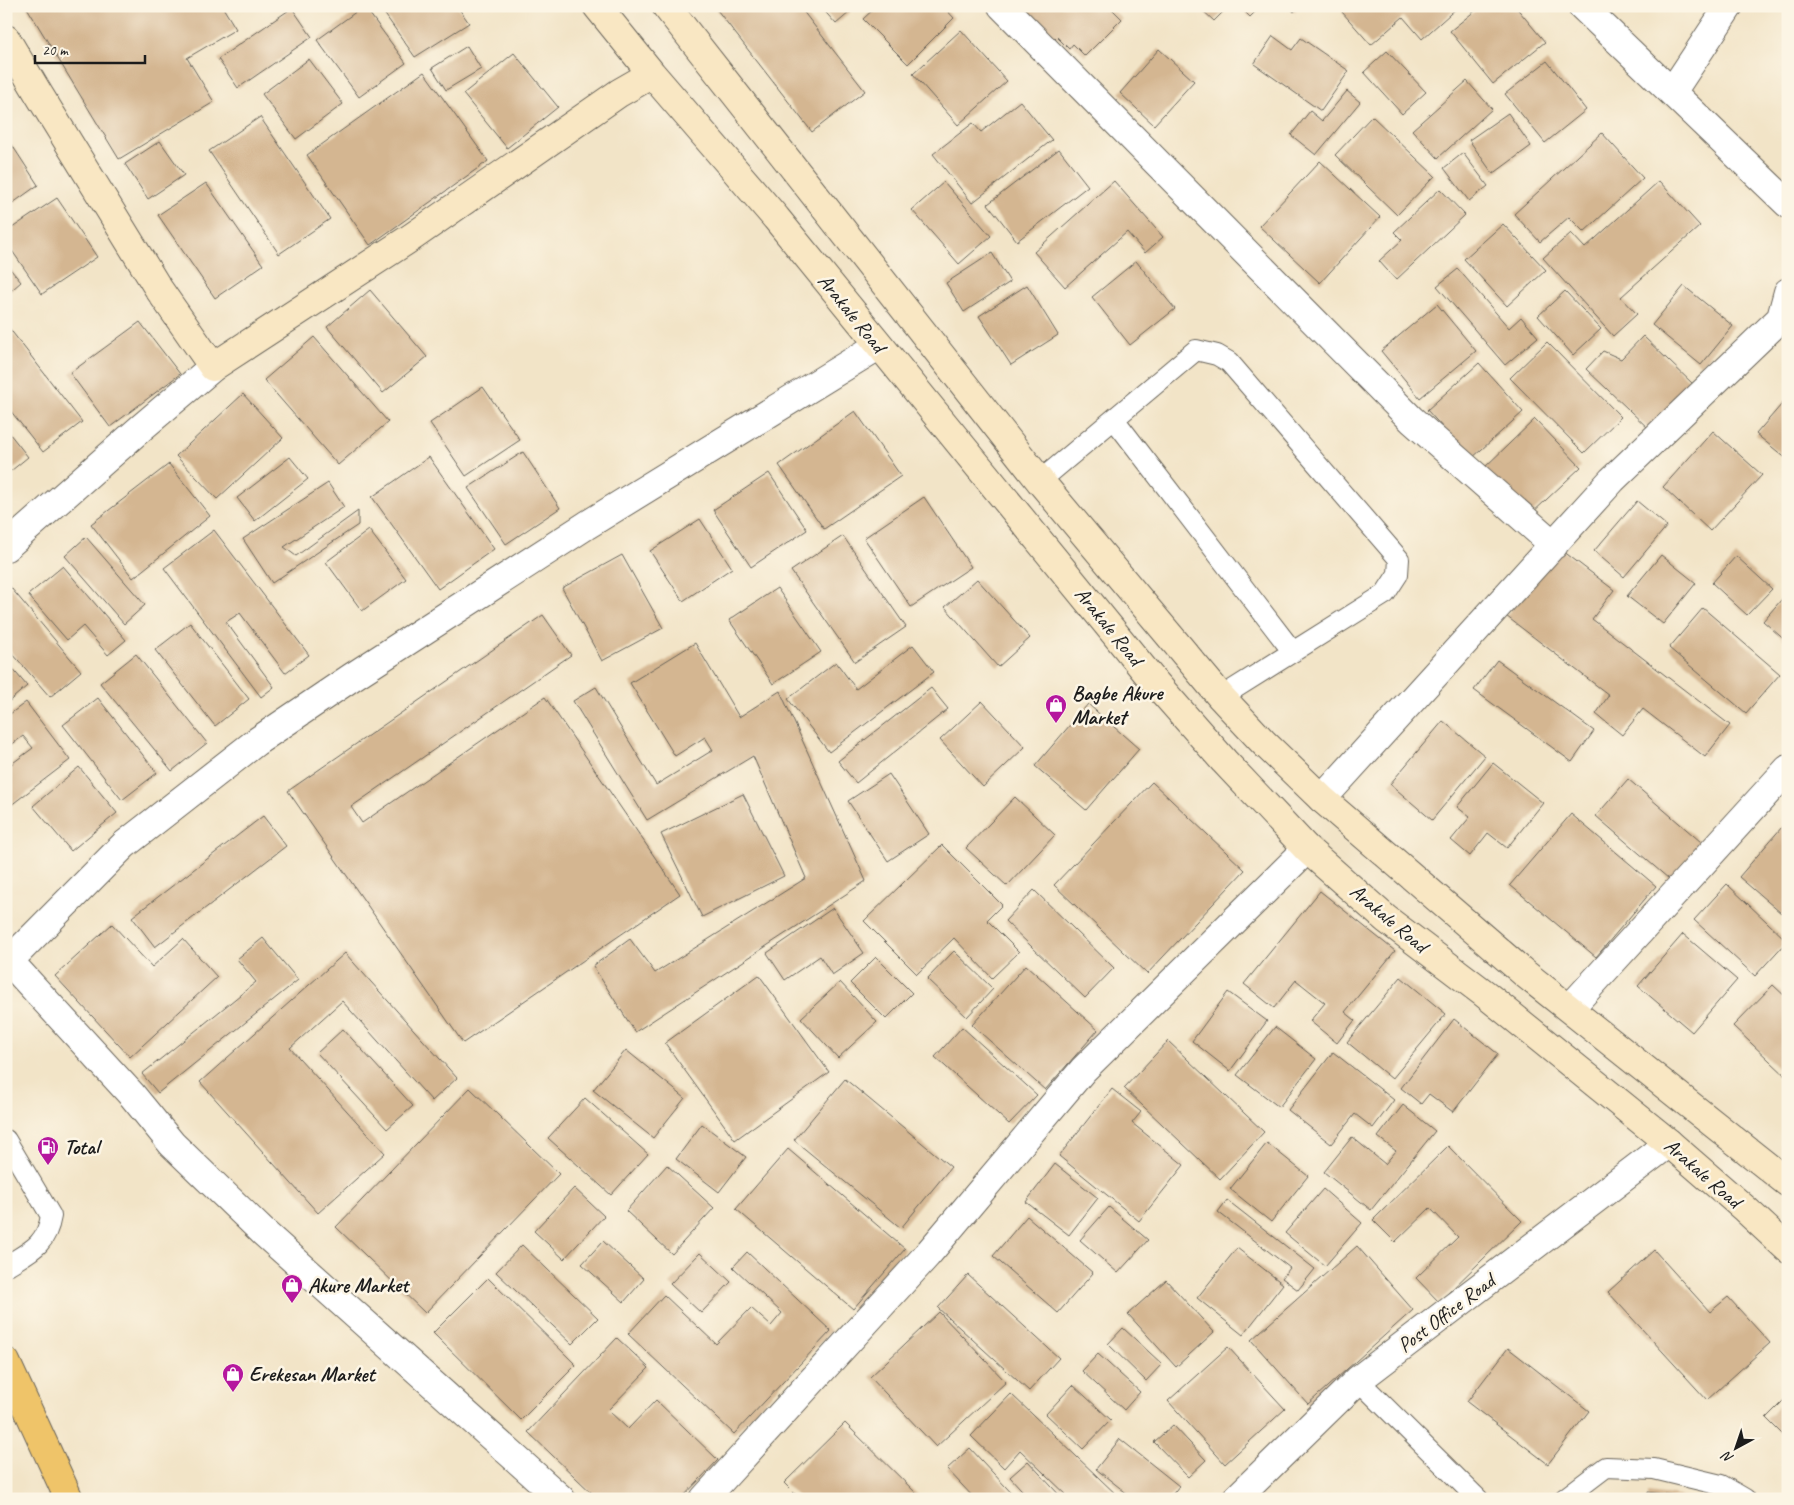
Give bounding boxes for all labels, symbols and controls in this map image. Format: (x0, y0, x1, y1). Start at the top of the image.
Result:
scale bar (35, 32, 145, 64)
text: 20 m (42, 41, 69, 60)
street label: Arakale Road (812, 268, 894, 360)
street label: Arakale Road (1069, 581, 1151, 673)
place label: Bagbe Akure Market (1072, 680, 1164, 730)
shop icon: Bagbe Akure Market (1044, 693, 1068, 724)
street label: Arakale Road (1345, 878, 1436, 960)
street label: Arakale Road (1659, 1132, 1750, 1216)
place label: Total (64, 1134, 103, 1160)
fuel station icon: Total (36, 1135, 60, 1166)
street label: Post Office Road (1392, 1266, 1503, 1358)
place label: Akure Market (308, 1272, 411, 1298)
shop icon: Akure Market (280, 1273, 304, 1304)
place label: Erekesan Market (249, 1361, 377, 1387)
shop icon: Erekesan Market (221, 1362, 245, 1393)
north arrow (1712, 1422, 1762, 1472)
text: N (1717, 1447, 1737, 1467)

